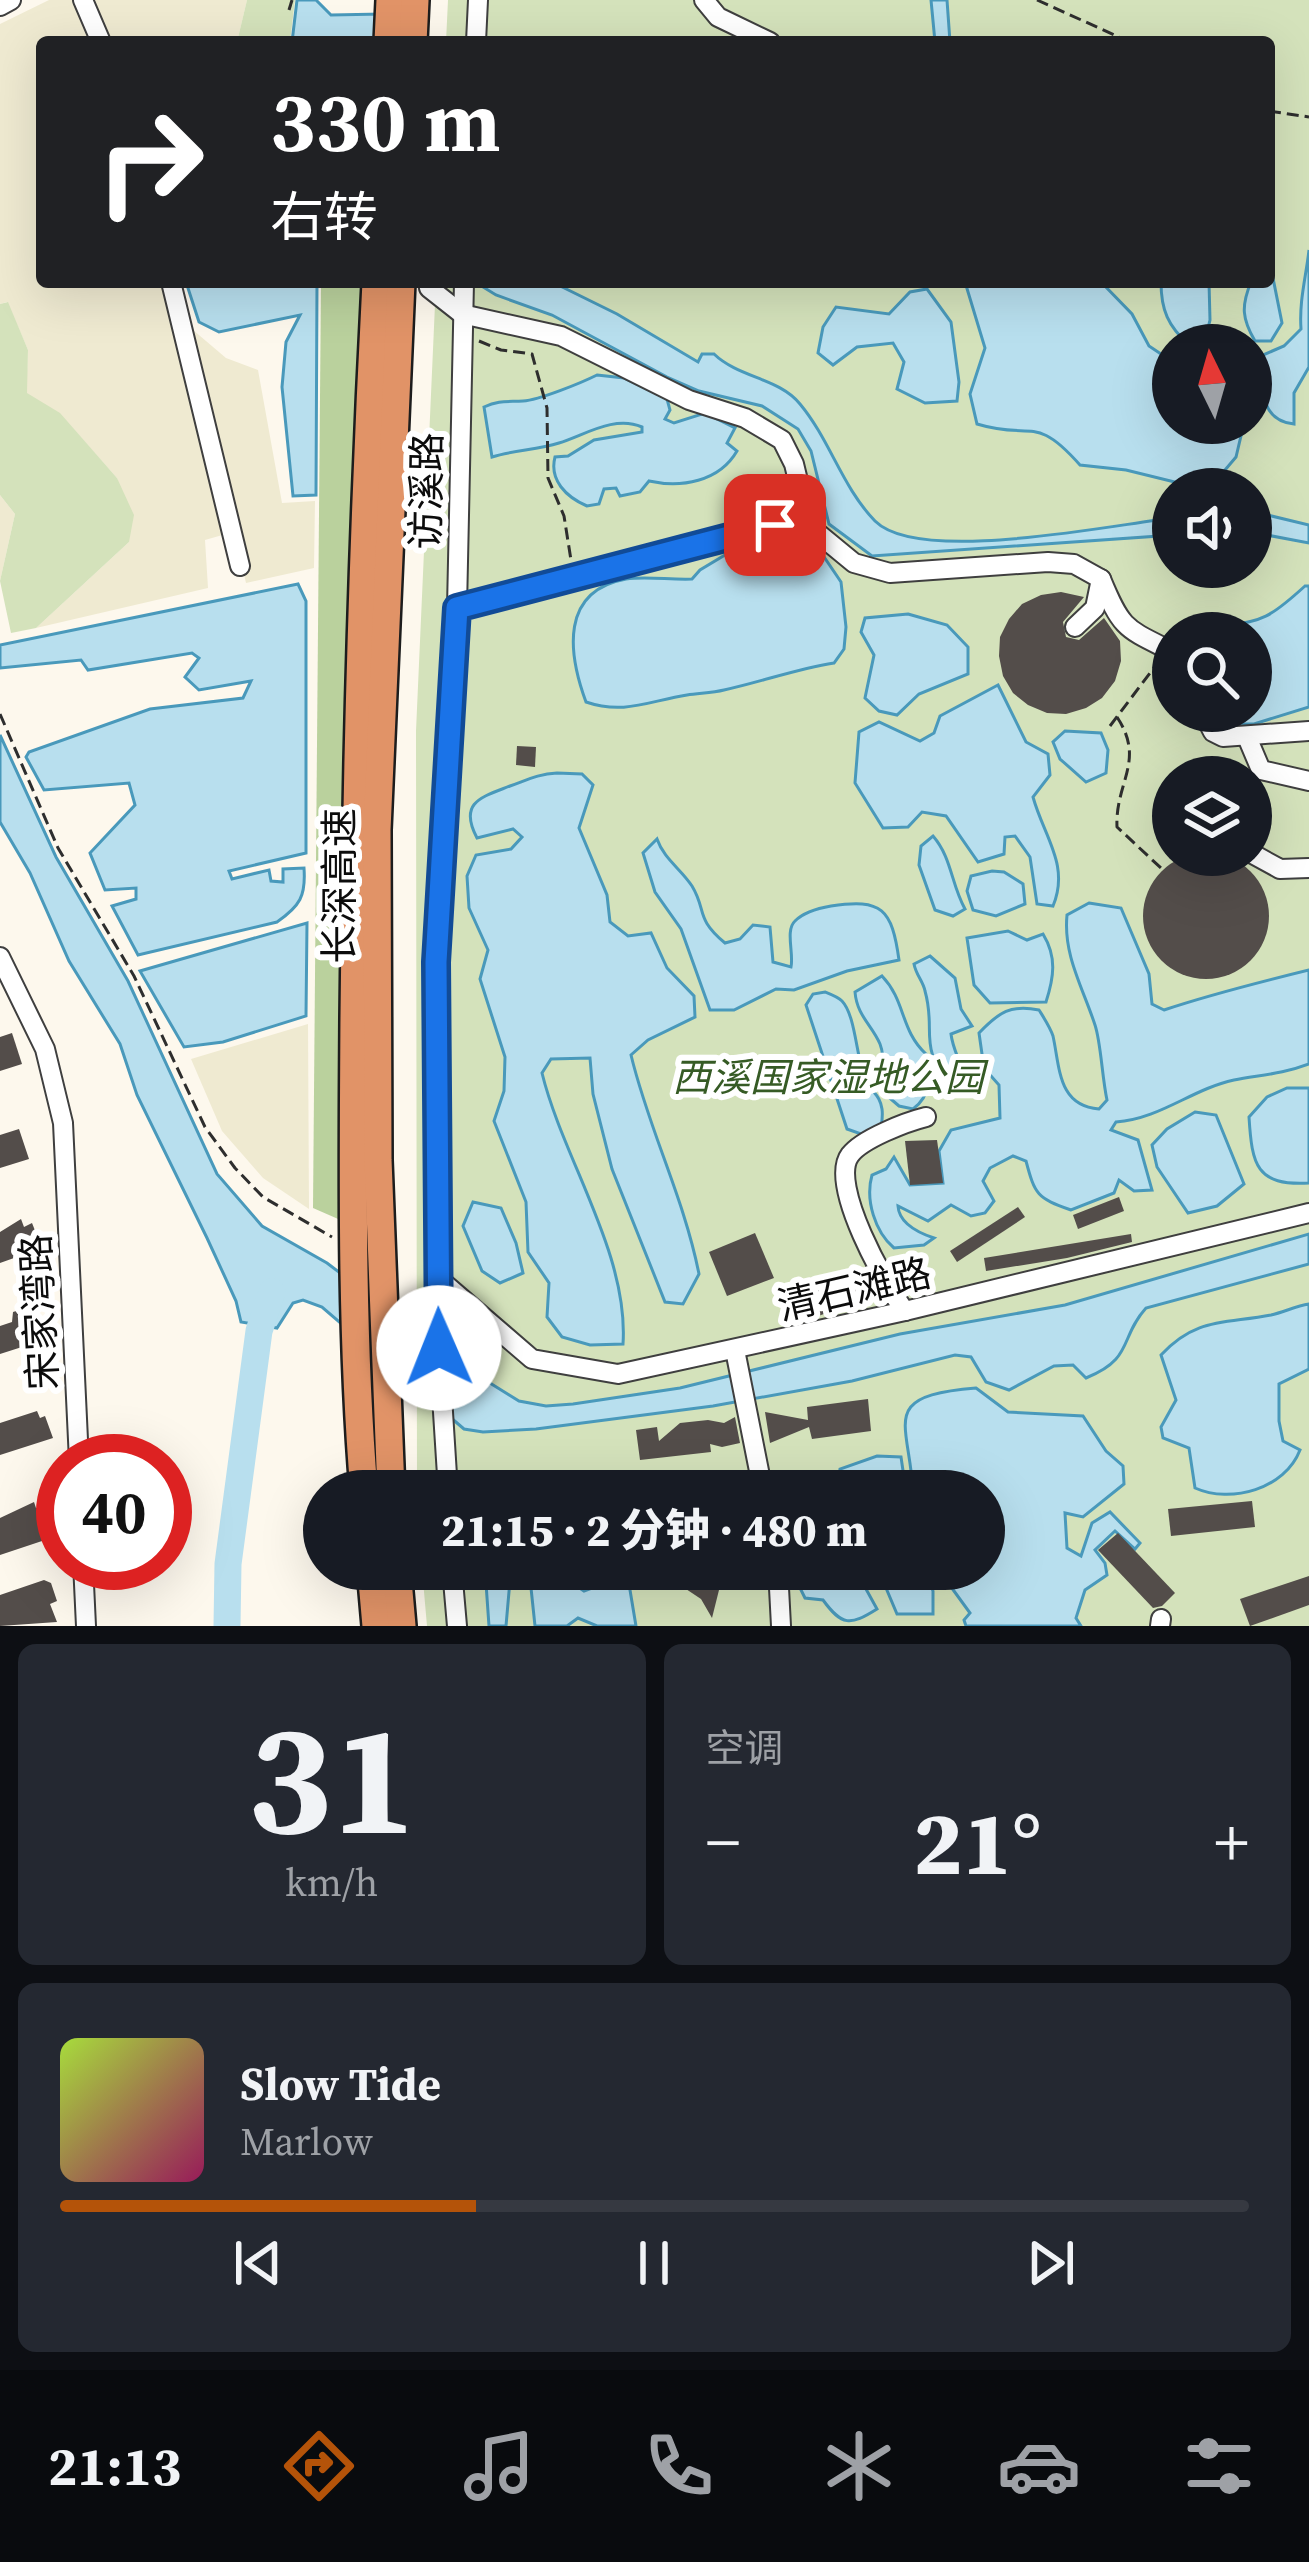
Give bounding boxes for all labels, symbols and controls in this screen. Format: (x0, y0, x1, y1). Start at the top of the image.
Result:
text: 330 m (270, 64, 501, 179)
icon: right (72, 84, 228, 240)
text: 右转 (270, 180, 378, 254)
north arrow (1152, 324, 1272, 444)
map controls (1152, 324, 1272, 876)
street label: 访溪路 (399, 432, 454, 550)
button: sound (1152, 468, 1272, 588)
pin (724, 474, 826, 576)
icon: arrive (742, 492, 808, 558)
button: search (1152, 612, 1272, 732)
button: layers (1152, 756, 1272, 876)
street label: 长深高速 (313, 808, 366, 964)
park label: 西溪国家湿地公园 (672, 1051, 989, 1104)
street label: 宋家湾路 (9, 1233, 70, 1391)
street label: 清石滩路 (772, 1246, 936, 1333)
position arrow (376, 1285, 502, 1411)
speed limit sign: 40 (36, 1434, 192, 1590)
text: 21:15 · 2 分钟 · 480 m (441, 1499, 867, 1561)
text: 31 (247, 1671, 416, 1885)
text: 空调 (706, 1722, 784, 1775)
text: 21° (913, 1781, 1042, 1904)
text: − (706, 1797, 740, 1887)
text: + (1214, 1797, 1249, 1887)
text: km/h (285, 1856, 378, 1909)
text: Slow Tide (240, 2053, 441, 2115)
text: Marlow (240, 2115, 373, 2168)
icon: previous (225, 2230, 291, 2296)
icon: pause (621, 2230, 687, 2296)
icon: next (1018, 2230, 1084, 2296)
icon: directions (277, 2424, 361, 2508)
icon: music (457, 2424, 541, 2508)
icon: phone (637, 2424, 721, 2508)
icon: climate (817, 2424, 901, 2508)
icon: car (997, 2424, 1081, 2508)
icon: filters (1177, 2424, 1261, 2508)
text: 21:13 (48, 2429, 181, 2503)

